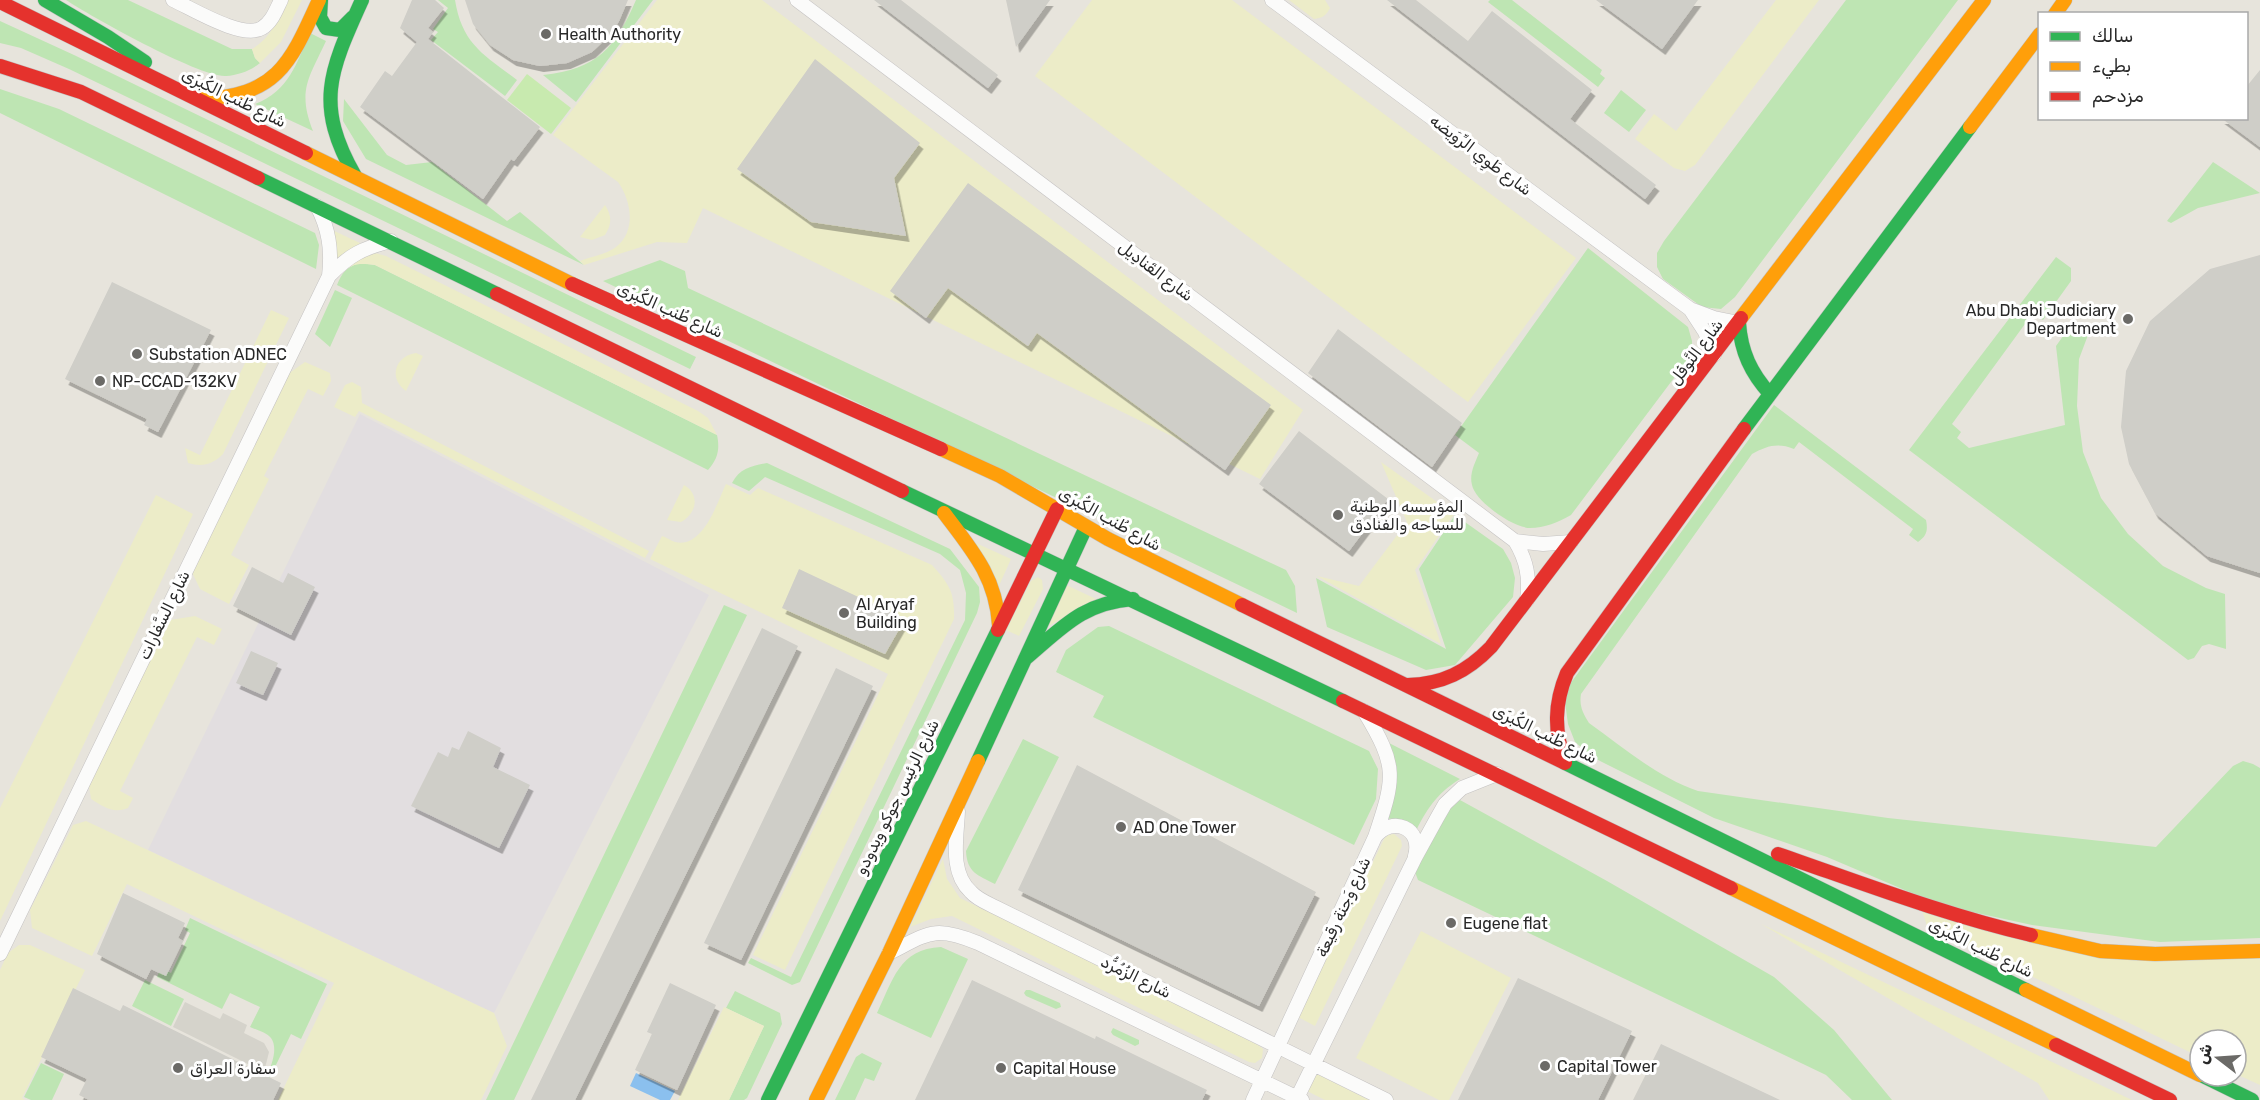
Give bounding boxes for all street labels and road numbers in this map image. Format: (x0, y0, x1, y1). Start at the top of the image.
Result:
street label: شارع طُنب الكُبرَى (178, 63, 290, 133)
street label: شارع طَوِي الرِّوَيضه (1425, 111, 1536, 202)
street label: شارع القَنادِيل (1114, 237, 1197, 307)
street label: شارع طُنب الكُبرَى (613, 277, 727, 344)
street label: شارع النَّوفَل (1665, 315, 1729, 390)
street label: شارع طُنب الكُبرَى (1055, 482, 1165, 557)
street label: شارع السَّفارات (134, 567, 196, 664)
street label: شارع طُنب الكُبرَى (1489, 699, 1601, 769)
street label: شارع الرئيس جوكو ويدودو (851, 716, 945, 879)
street label: شارع وَجنة رقَيعة (1312, 854, 1376, 961)
street label: شارع طُنب الكُبرَى (1925, 913, 2037, 983)
street label: شارع الزُمُرُّد (1097, 950, 1175, 1004)

